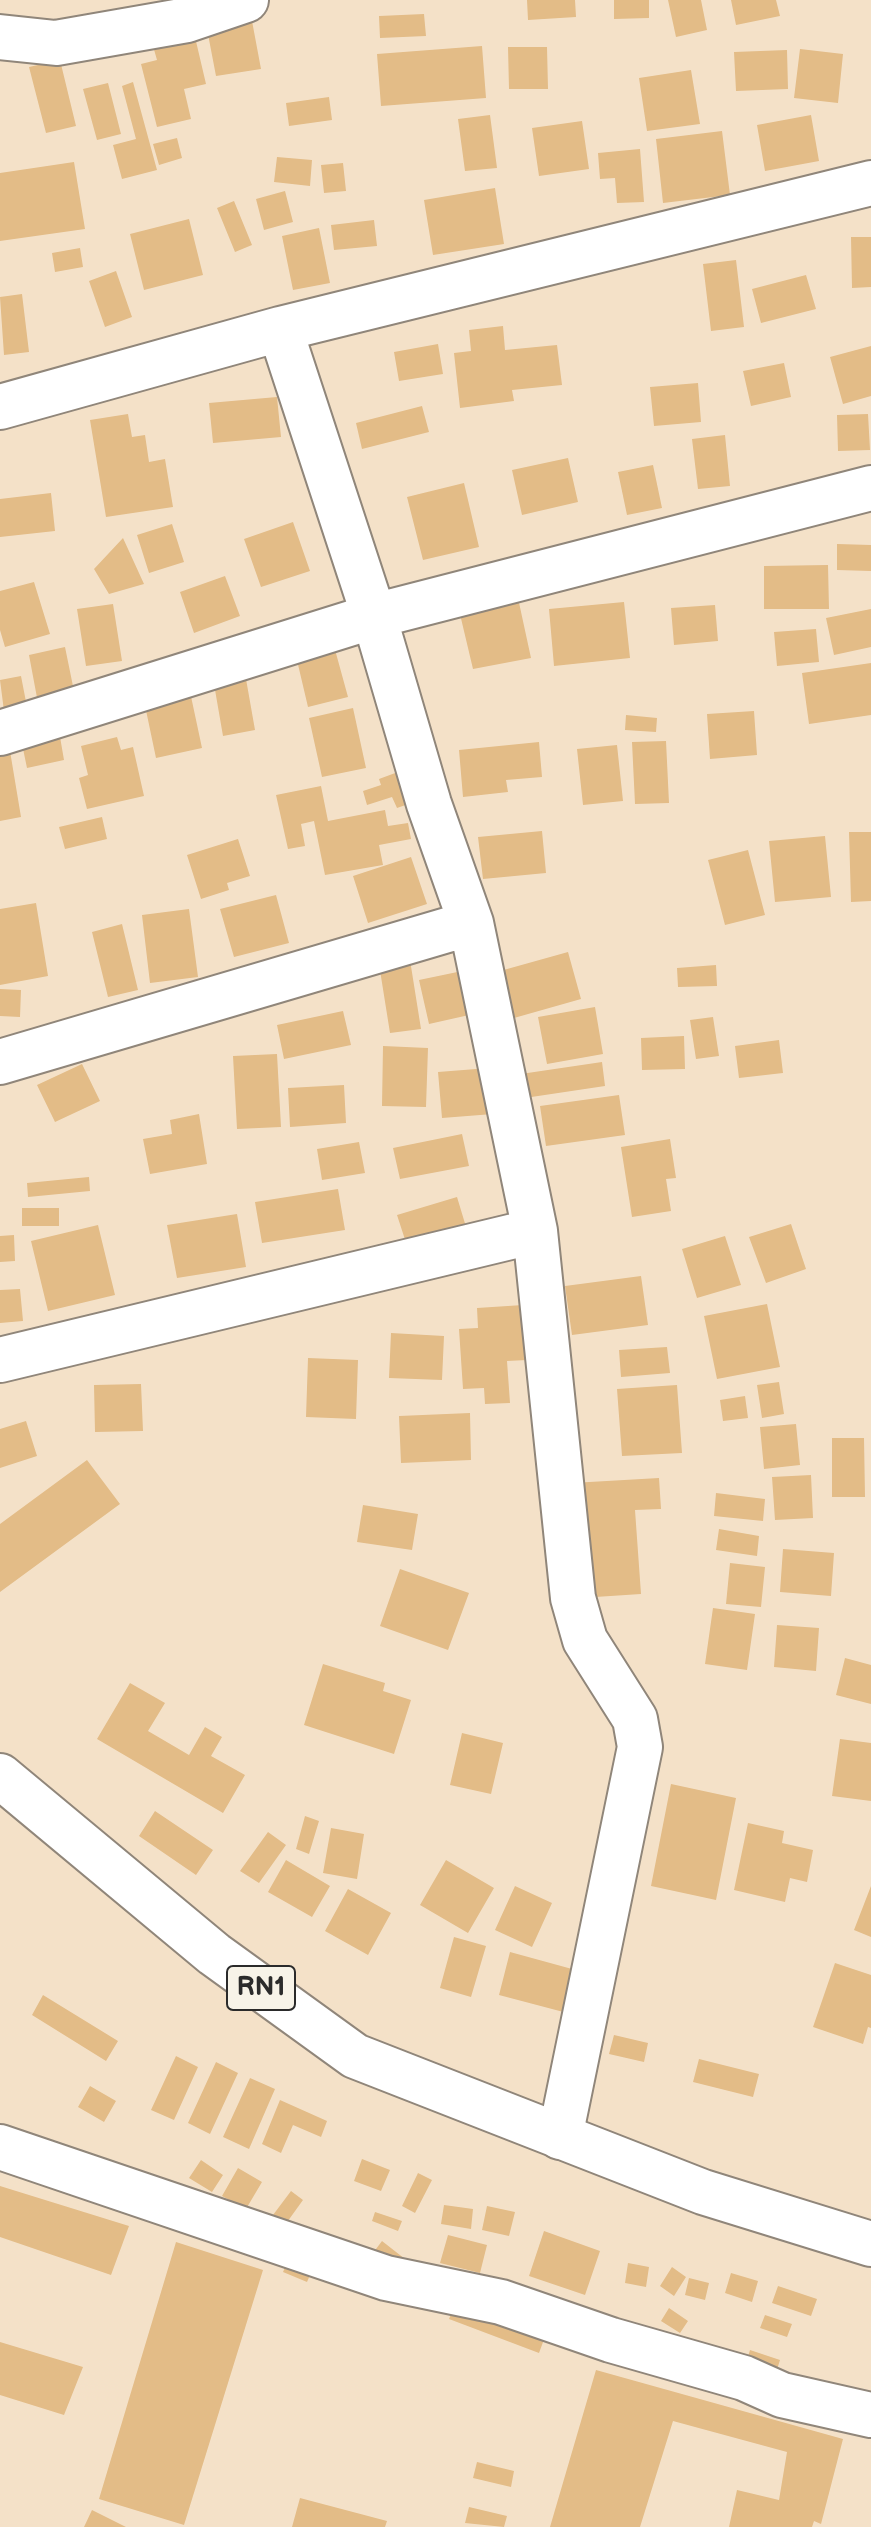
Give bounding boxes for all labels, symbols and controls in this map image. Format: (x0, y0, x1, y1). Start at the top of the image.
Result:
road number: RN1 (227, 1966, 295, 2010)

